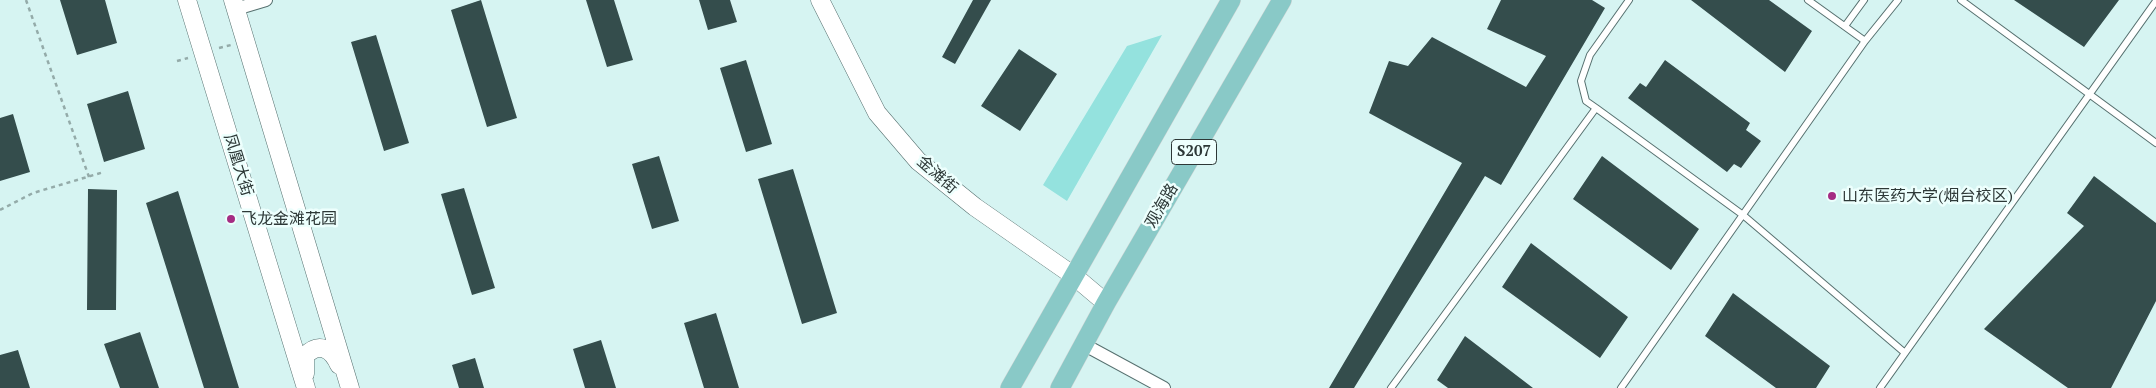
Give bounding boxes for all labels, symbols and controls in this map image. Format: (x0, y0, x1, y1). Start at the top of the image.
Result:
street label: 凤凰大街 (219, 132, 257, 198)
road number: S207 (1172, 140, 1216, 164)
street label: 金滩街 (913, 152, 961, 198)
street label: 观海路 (1142, 180, 1182, 232)
place label: 山东医药大学(烟台校区) (1842, 186, 2013, 206)
marker: 山东医药大学(烟台校区) (1826, 190, 1838, 202)
place label: 飞龙金滩花园 (241, 209, 337, 229)
marker: 飞龙金滩花园 (225, 213, 237, 225)

